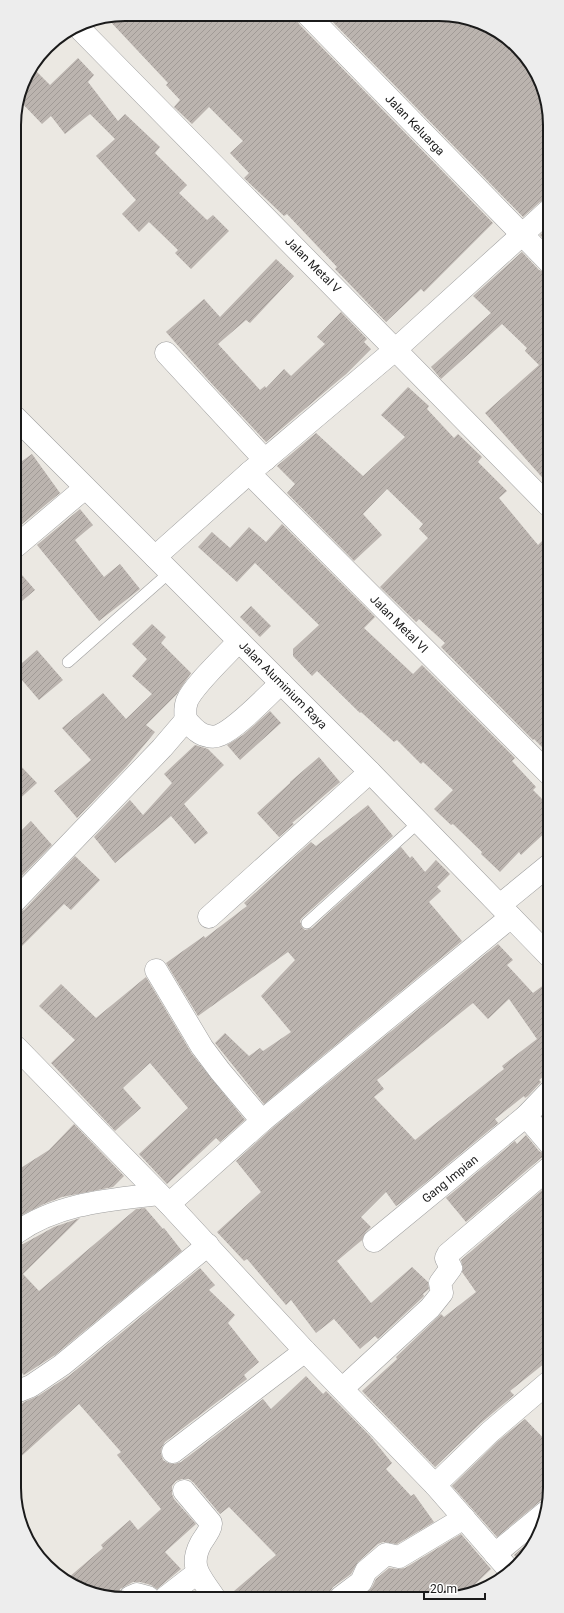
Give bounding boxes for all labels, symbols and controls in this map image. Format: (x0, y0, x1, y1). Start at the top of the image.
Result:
street label: Jalan Keluarga (382, 92, 448, 158)
street label: Jalan Metal V (282, 234, 344, 296)
street label: Jalan Metal VI (367, 592, 431, 656)
street label: Jalan Aluminium Raya (236, 638, 330, 732)
street label: Gang Impian (419, 1152, 481, 1206)
scale bar (424, 1575, 485, 1601)
text: 20 m (430, 1582, 457, 1596)

